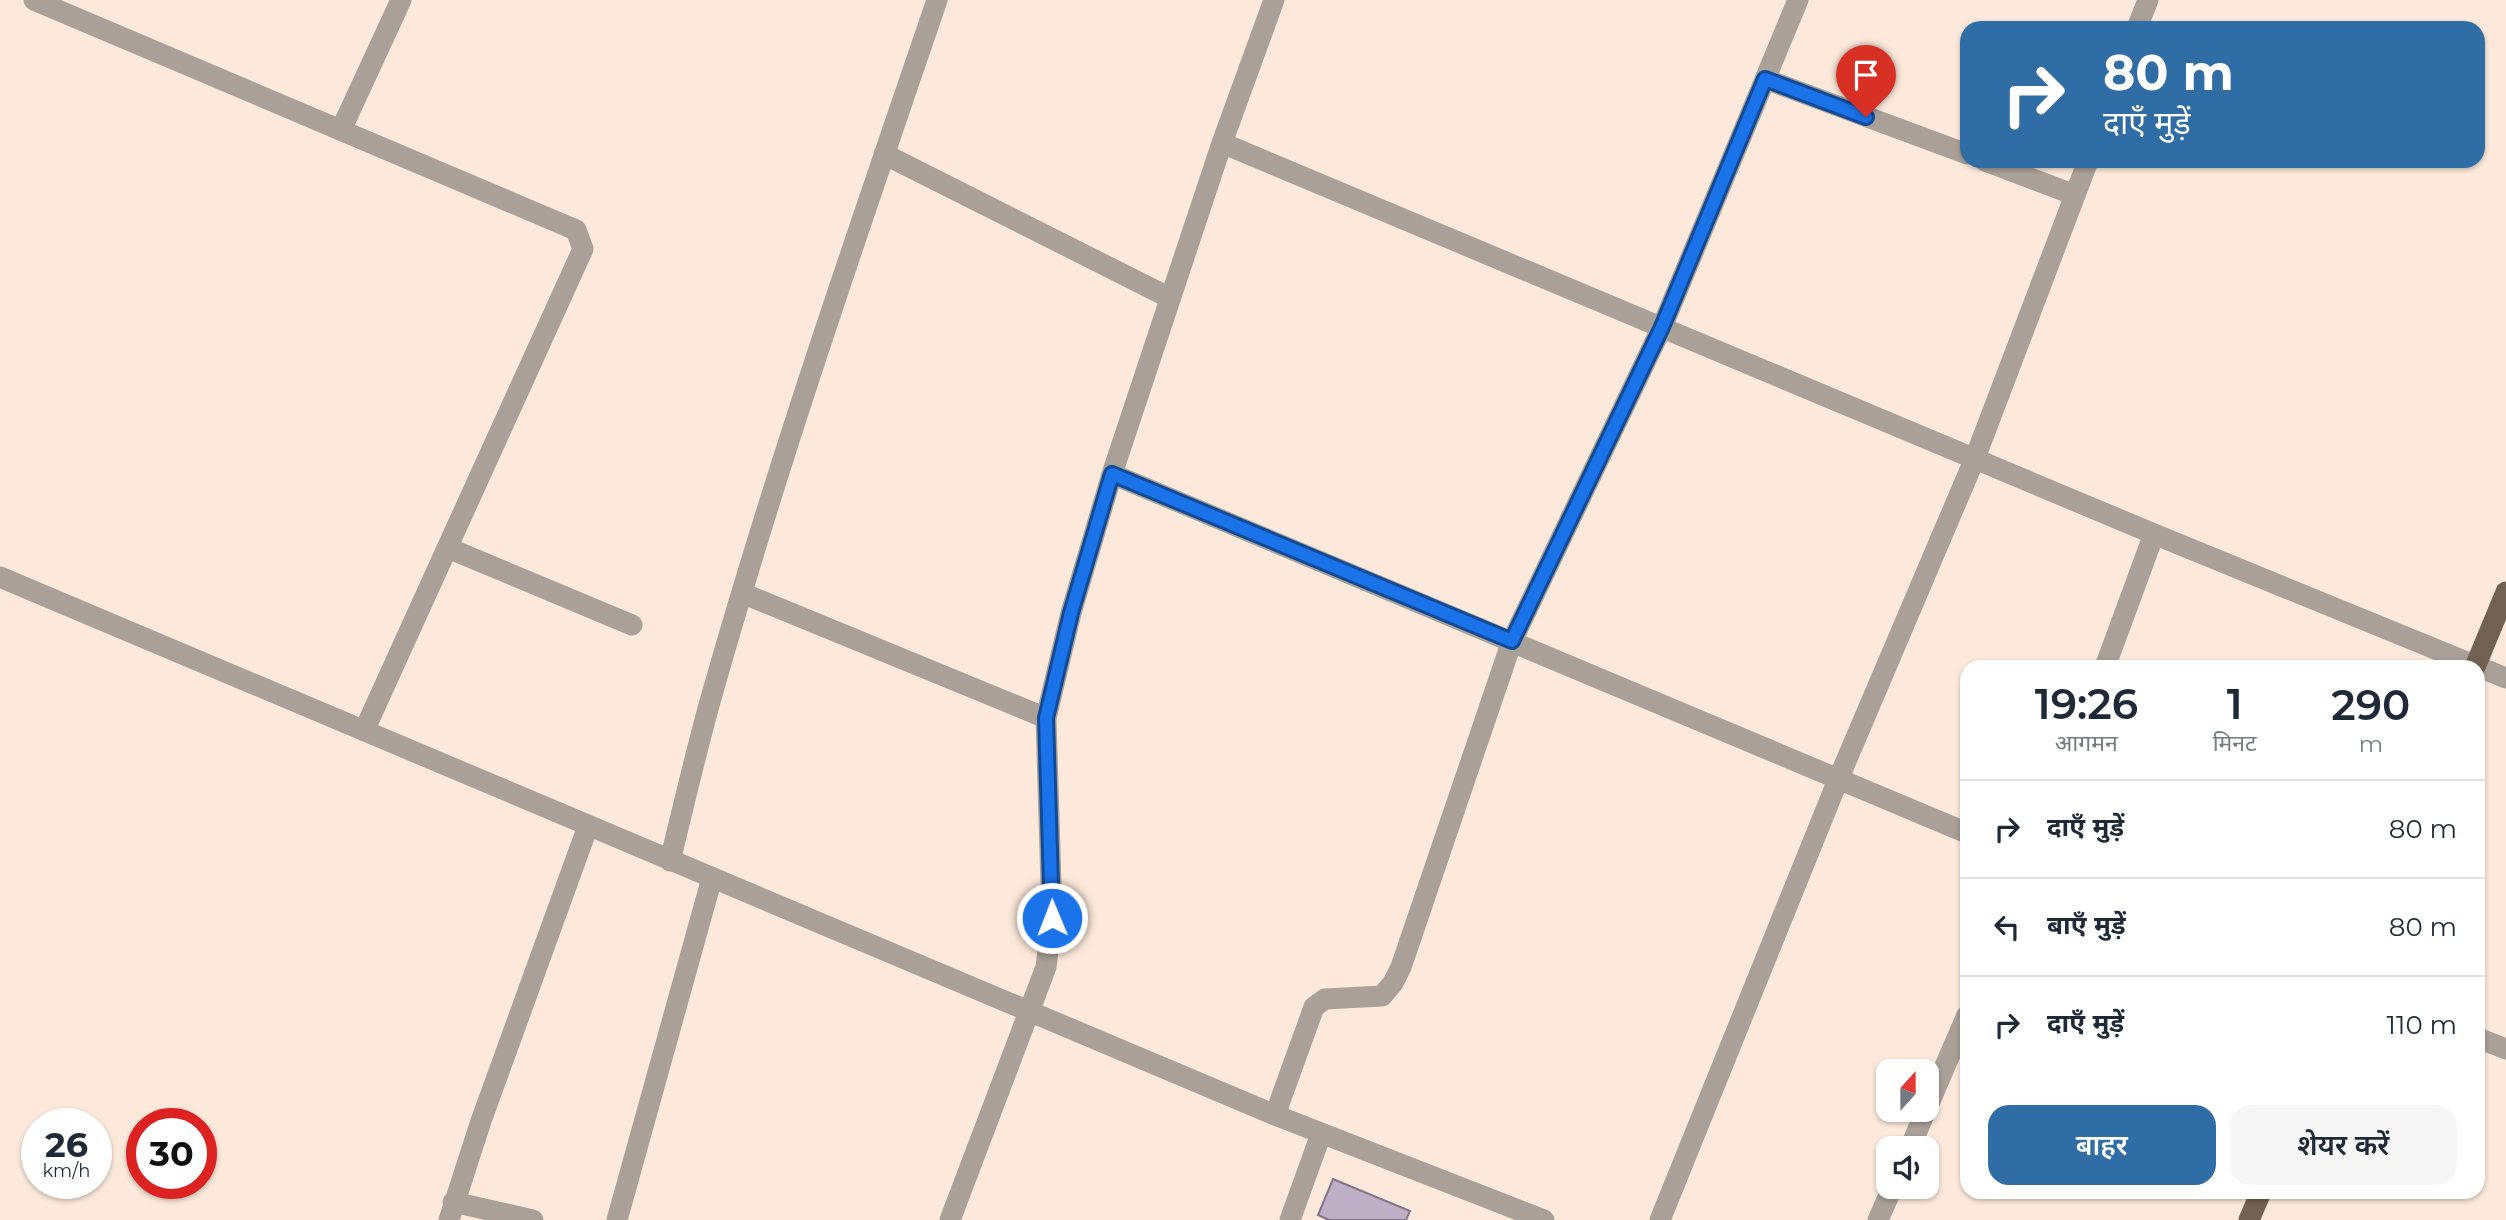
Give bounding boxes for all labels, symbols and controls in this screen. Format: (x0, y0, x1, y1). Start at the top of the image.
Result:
text: 80 m (2103, 43, 2234, 102)
pin (1836, 45, 1896, 117)
icon: right (1988, 49, 2079, 140)
icon: arrive (1847, 56, 1885, 94)
text: दाएँ मुड़ें (2103, 103, 2191, 142)
text: 19:26 (2035, 678, 2138, 730)
text: 1 (2227, 678, 2243, 730)
text: 290 (2331, 679, 2410, 731)
text: आगमन (2055, 729, 2118, 757)
text: मिनट (2213, 729, 2257, 757)
text: m (2359, 730, 2383, 758)
icon: right (1988, 810, 2026, 848)
text: दाएँ मुड़ें (2047, 811, 2124, 843)
text: 80 m (2389, 813, 2457, 845)
position arrow (1015, 881, 1089, 955)
icon: left (1988, 908, 2026, 946)
text: बाएँ मुड़ें (2047, 909, 2126, 941)
text: 80 m (2389, 911, 2457, 943)
icon: right (1988, 1006, 2026, 1044)
text: दाएँ मुड़ें (2047, 1007, 2124, 1039)
text: 110 m (2387, 1009, 2457, 1041)
north arrow (1876, 1059, 1939, 1122)
map controls (1876, 1059, 1939, 1199)
button: बाहर (1988, 1105, 2216, 1185)
button: शेयर करें (2230, 1105, 2457, 1185)
speed limit sign: 30 (126, 1108, 217, 1199)
text: 26 (45, 1123, 88, 1166)
button: sound (1876, 1136, 1939, 1199)
text: km/h (42, 1160, 91, 1182)

